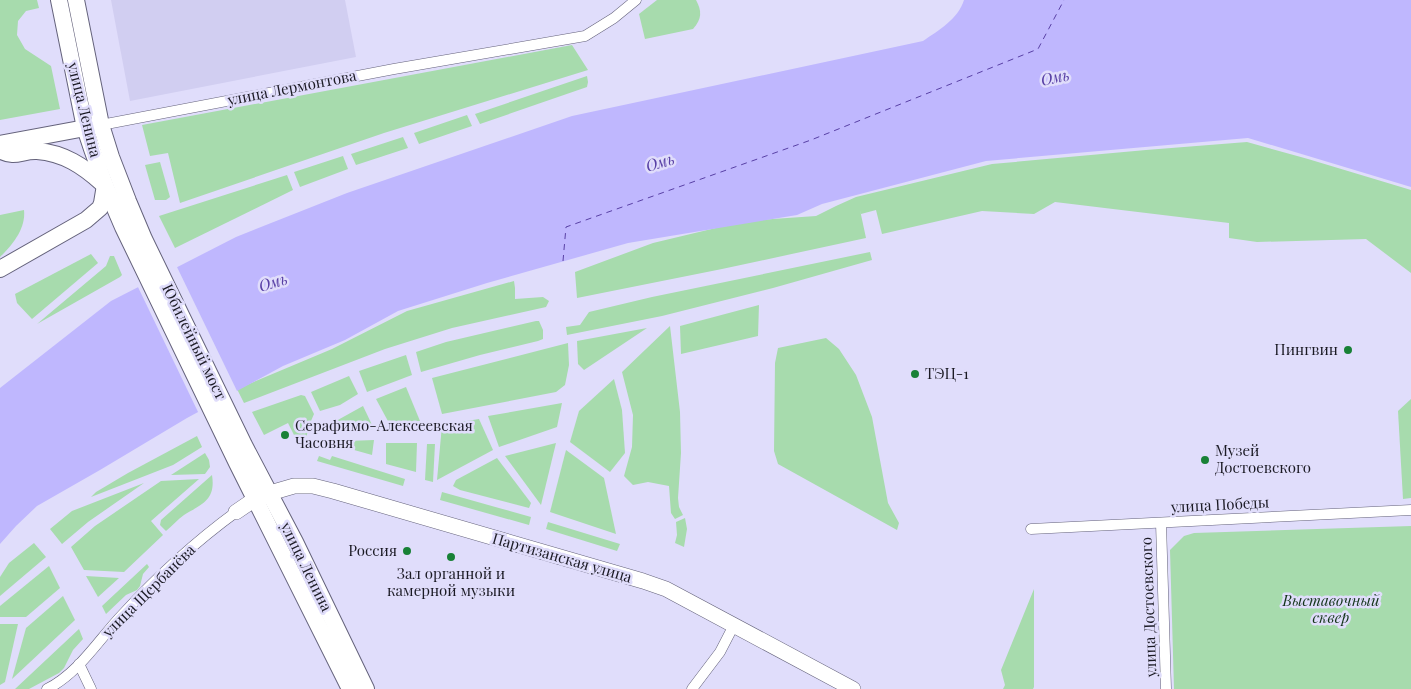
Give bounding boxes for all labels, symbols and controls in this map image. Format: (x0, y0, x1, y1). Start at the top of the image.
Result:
street label: улица Ленина (63, 59, 107, 160)
water label: Омь (1039, 63, 1071, 90)
street label: улица Лермонтова (225, 65, 358, 110)
water label: Омь (643, 147, 677, 176)
water label: Омь (256, 267, 290, 296)
street label: Юбилейный мост (158, 280, 232, 403)
place label: Пингвин (1274, 339, 1338, 359)
marker: Пингвин (1342, 344, 1354, 356)
place label: ТЭЦ-1 (925, 363, 969, 383)
marker: ТЭЦ-1 (909, 368, 921, 380)
place label: Серафимо-Алексеевская Часовня (295, 415, 473, 452)
marker: Серафимо-Алексеевская Часовня (279, 429, 291, 441)
place label: Музей Достоевского (1215, 440, 1311, 477)
marker: Музей Достоевского (1199, 454, 1211, 466)
street label: улица Победы (1169, 491, 1270, 517)
street label: улица Ленина (276, 518, 337, 615)
street label: Партизанская улица (490, 528, 635, 587)
street label: улица Достоевского (1136, 537, 1160, 679)
street label: улица Щербанёва (97, 539, 199, 642)
place label: Россия (348, 540, 397, 560)
marker: Россия (401, 545, 413, 557)
marker: Зал органной и камерной музыки (445, 551, 457, 563)
place label: Зал органной и камерной музыки (387, 563, 515, 600)
park label: Выставочный сквер (1282, 590, 1380, 627)

